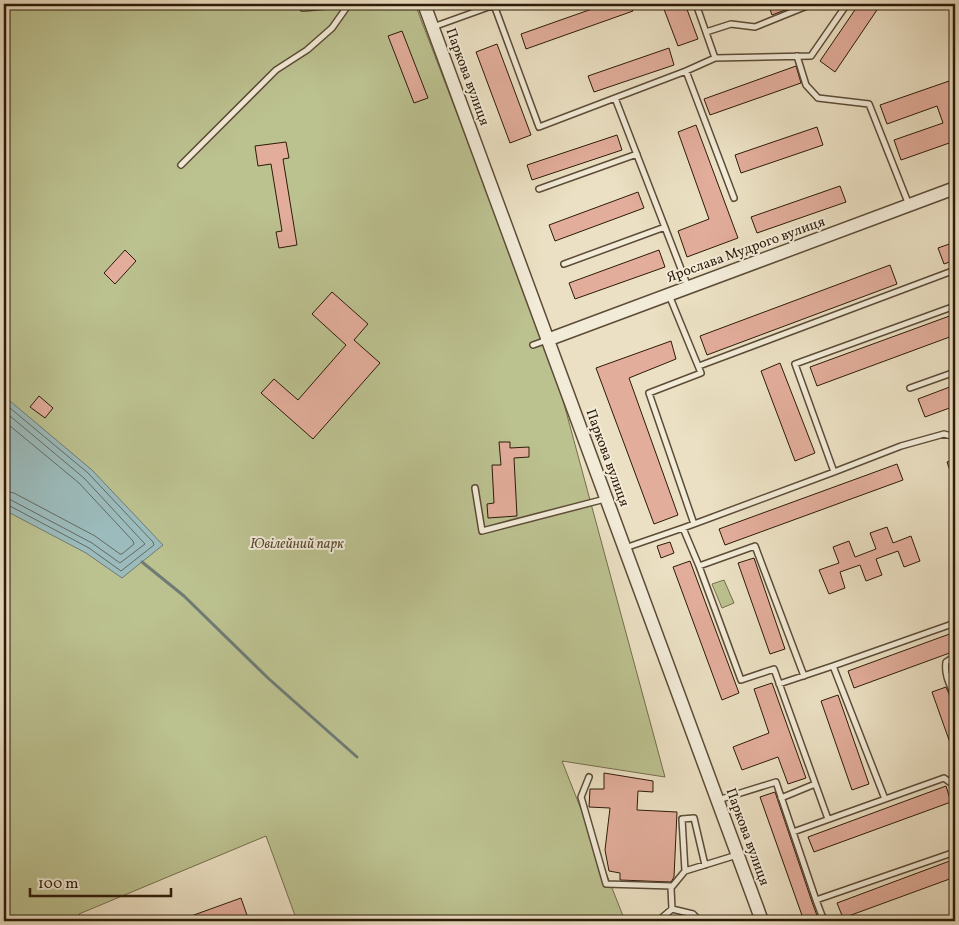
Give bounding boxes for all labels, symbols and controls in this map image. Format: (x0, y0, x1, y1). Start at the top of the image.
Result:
street label: Паркова вулиця (441, 26, 493, 128)
street label: Ярослава Мудрого вулиця (664, 212, 828, 288)
street label: Паркова вулиця (581, 407, 633, 509)
park label: Ювілейний парк (250, 535, 344, 554)
street label: Паркова вулиця (721, 786, 773, 888)
scale bar (30, 865, 171, 897)
text: 100 m (38, 874, 78, 895)

